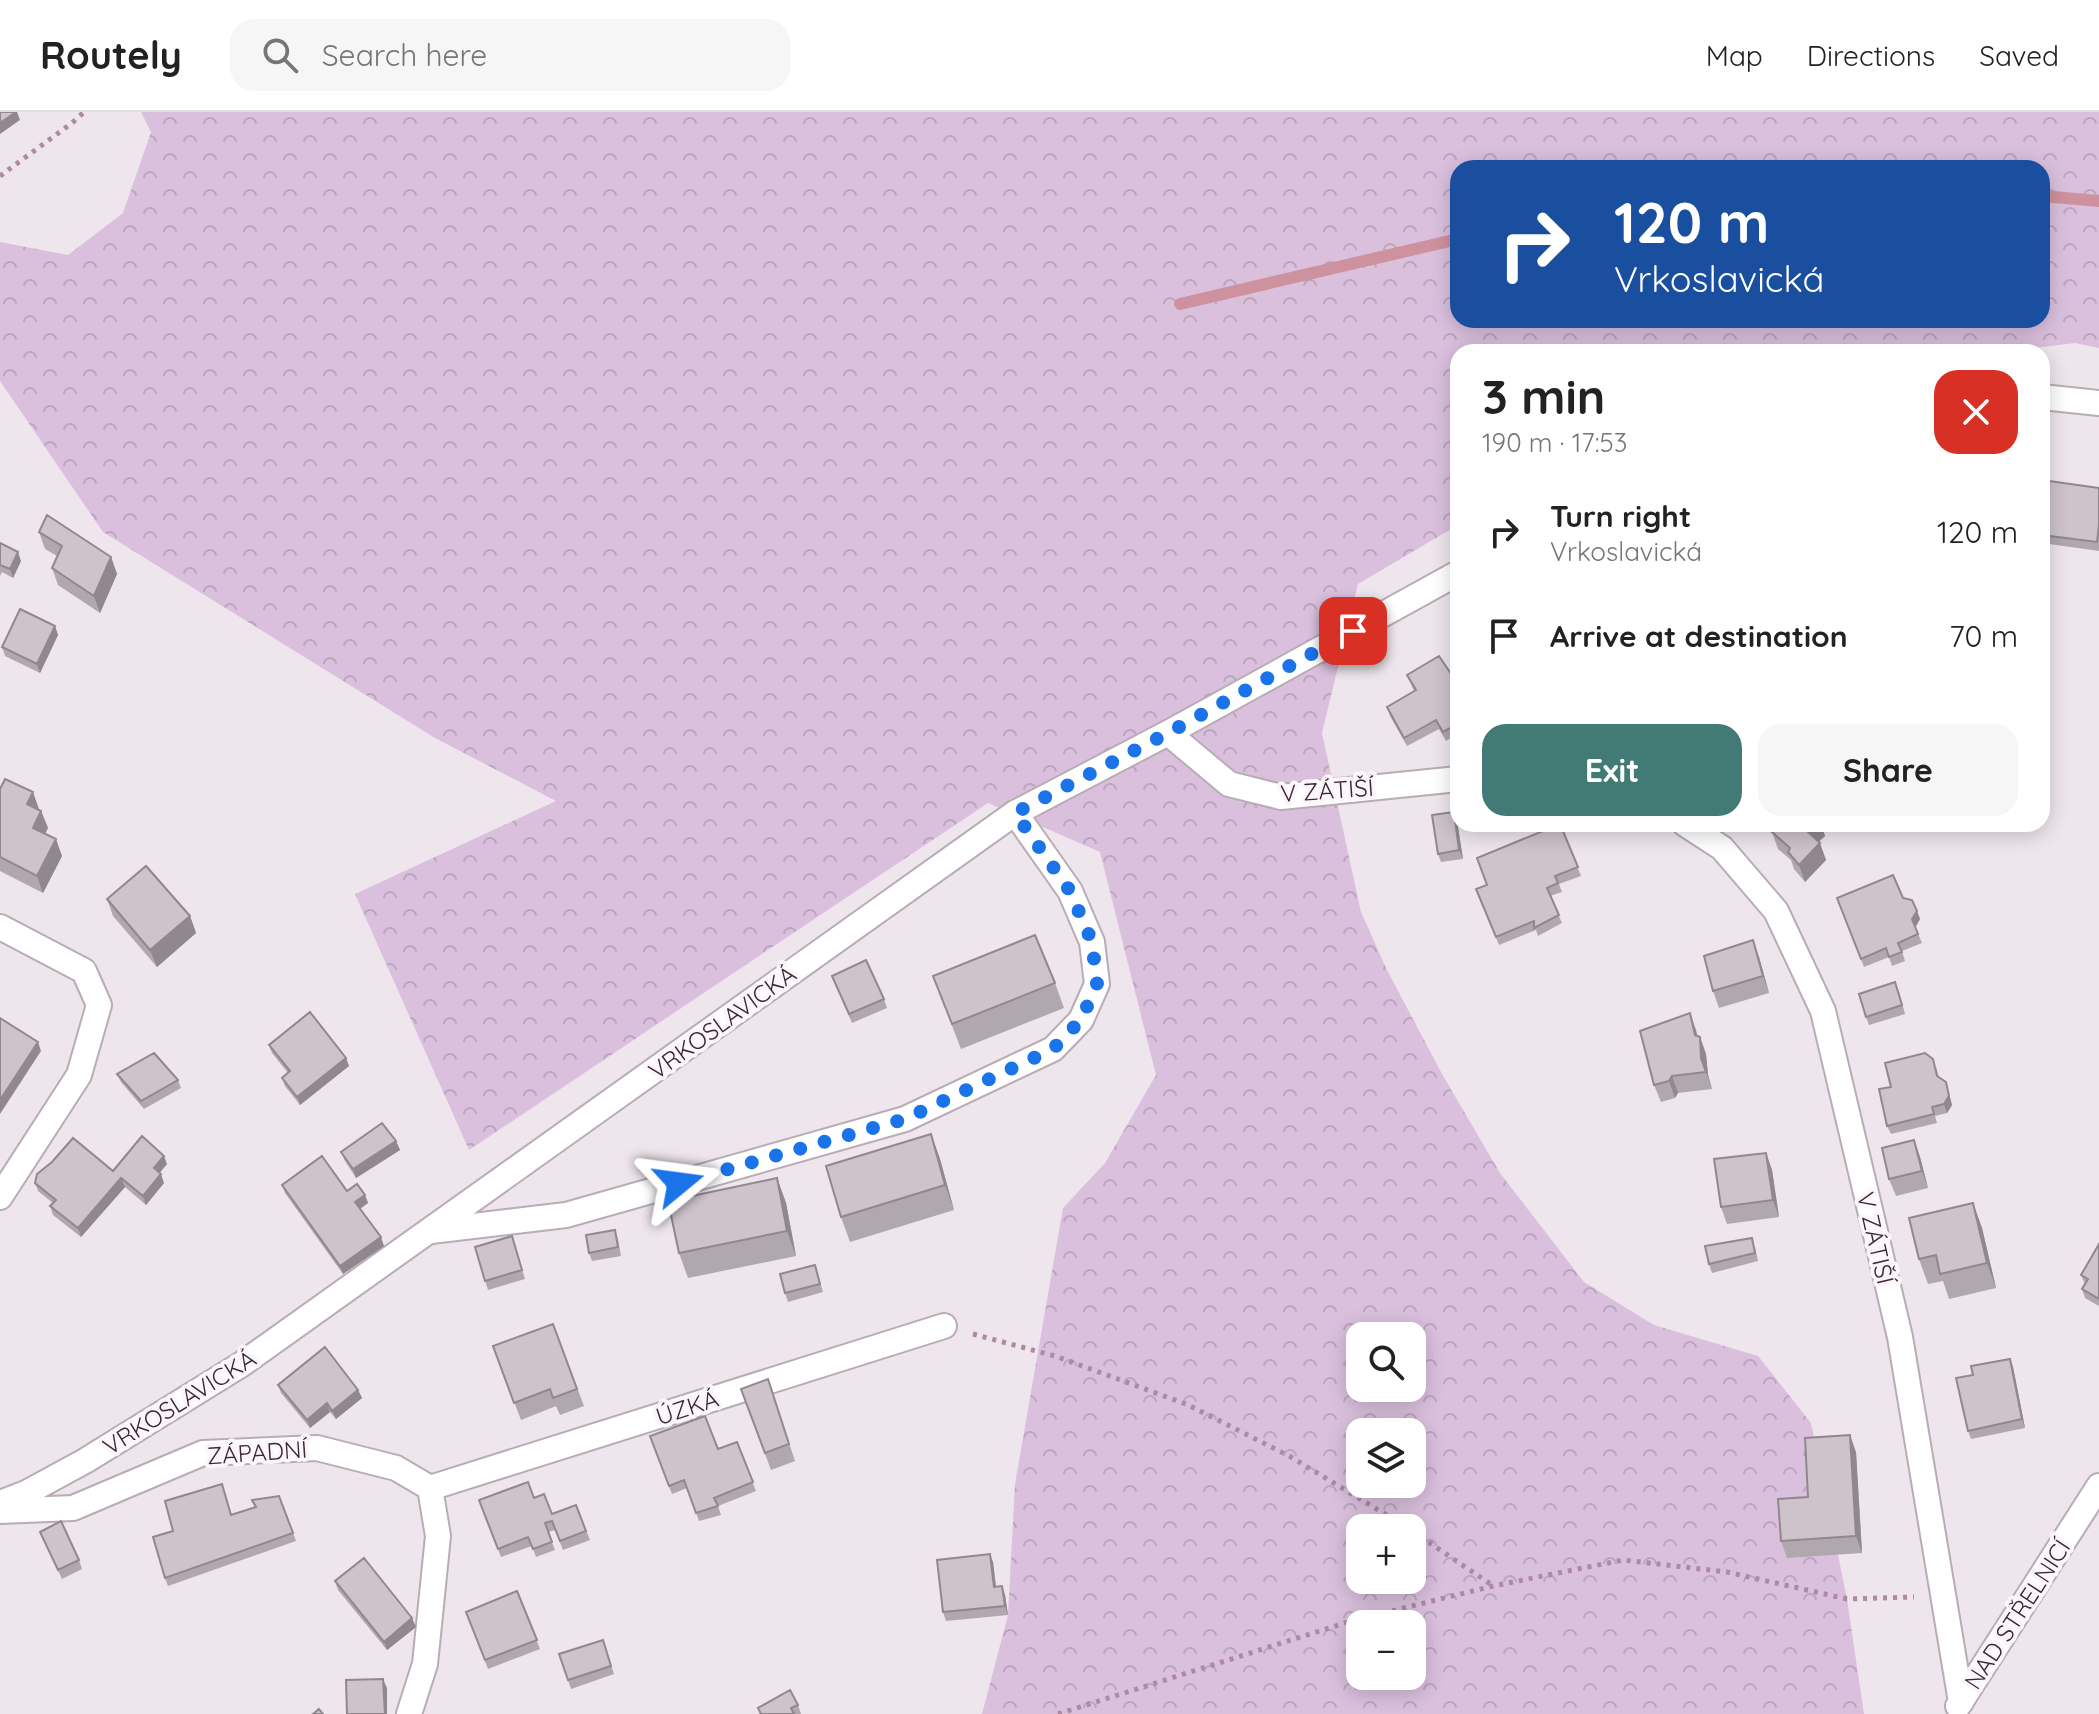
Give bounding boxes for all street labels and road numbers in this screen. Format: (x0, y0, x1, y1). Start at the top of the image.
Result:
street label: V ZÁTIŠÍ (1279, 772, 1376, 808)
street label: VRKOSLAVICKÁ (642, 958, 802, 1086)
street label: V ZÁTIŠÍ (1851, 1189, 1901, 1288)
street label: VRKOSLAVICKÁ (97, 1343, 261, 1461)
street label: ÚZKÁ (652, 1383, 722, 1431)
street label: ZÁPADNÍ (206, 1433, 309, 1470)
street label: NAD STŘELNICÍ (1957, 1533, 2077, 1694)

